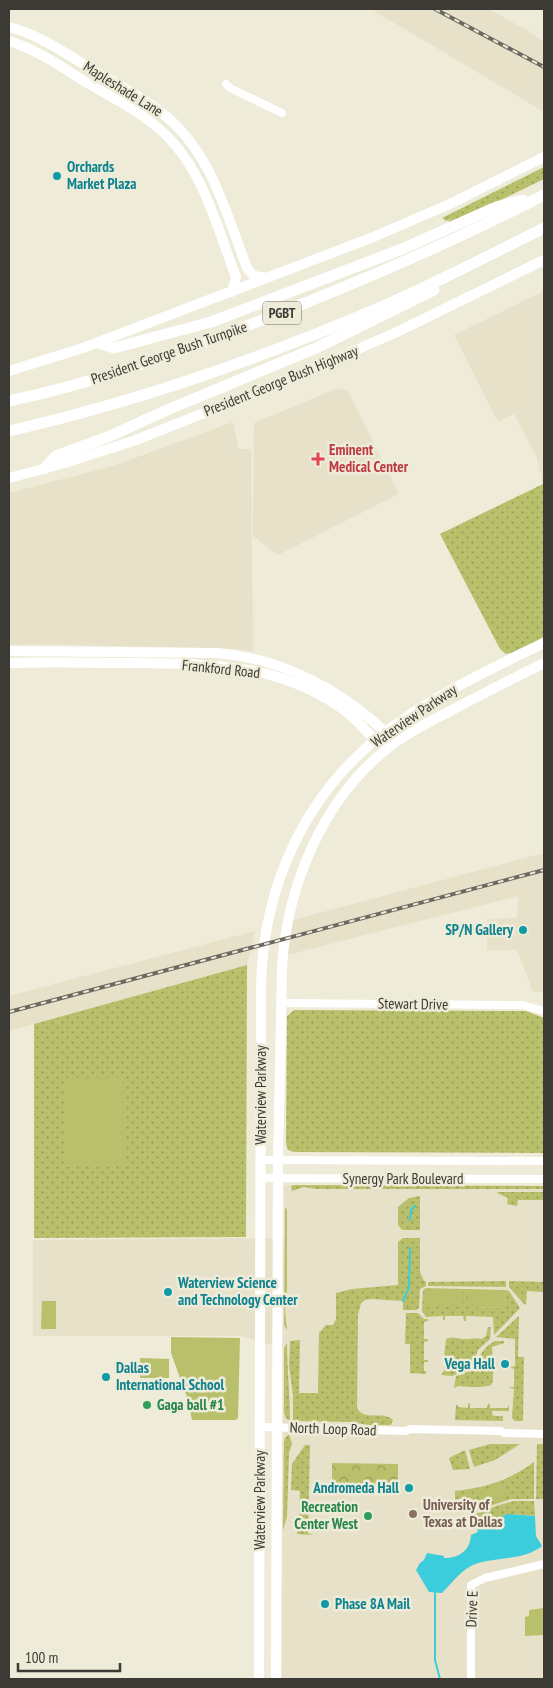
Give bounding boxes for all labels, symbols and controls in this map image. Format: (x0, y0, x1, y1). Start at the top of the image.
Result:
street label: Mapleshade Lane (80, 57, 167, 121)
place label: Orchards Market Plaza (67, 157, 136, 193)
marker: Orchards Market Plaza (51, 170, 63, 182)
road number: PGBT (263, 302, 301, 324)
street label: President George Bush Turnpike (88, 317, 249, 388)
street label: President George Bush Highway (201, 341, 361, 420)
place label: Eminent Medical Center (329, 440, 409, 476)
marker: Eminent Medical Center (311, 452, 325, 466)
street label: Frankford Road (181, 655, 261, 682)
street label: Waterview Parkway (367, 680, 461, 751)
place label: SP/N Gallery (445, 920, 514, 939)
marker: SP/N Gallery (517, 924, 529, 936)
street label: Stewart Drive (378, 993, 448, 1014)
street label: Waterview Parkway (251, 1045, 270, 1145)
street label: Synergy Park Boulevard (343, 1169, 463, 1188)
place label: Waterview Science and Technology Center (177, 1273, 298, 1309)
marker: Waterview Science and Technology Center (162, 1286, 174, 1298)
place label: Vega Hall (444, 1354, 495, 1373)
place label: Dallas International School (116, 1358, 224, 1394)
marker: Vega Hall (499, 1358, 511, 1370)
marker: Dallas International School (100, 1371, 112, 1383)
place label: Gaga ball #1 (157, 1395, 224, 1414)
marker: Gaga ball #1 (141, 1399, 153, 1411)
street label: North Loop Road (289, 1417, 377, 1440)
street label: Waterview Parkway (250, 1450, 269, 1550)
place label: Andromeda Hall (312, 1478, 399, 1497)
marker: Andromeda Hall (403, 1482, 415, 1494)
place label: University of Texas at Dallas (423, 1495, 502, 1531)
place label: Recreation Center West (294, 1497, 359, 1533)
marker: University of Texas at Dallas (407, 1508, 419, 1520)
marker: Recreation Center West (362, 1510, 374, 1522)
street label: Drive E (461, 1590, 482, 1628)
place label: Phase 8A Mail (335, 1594, 411, 1613)
marker: Phase 8A Mail (319, 1598, 331, 1610)
scale bar (18, 1640, 120, 1672)
text: 100 m (25, 1648, 58, 1667)

